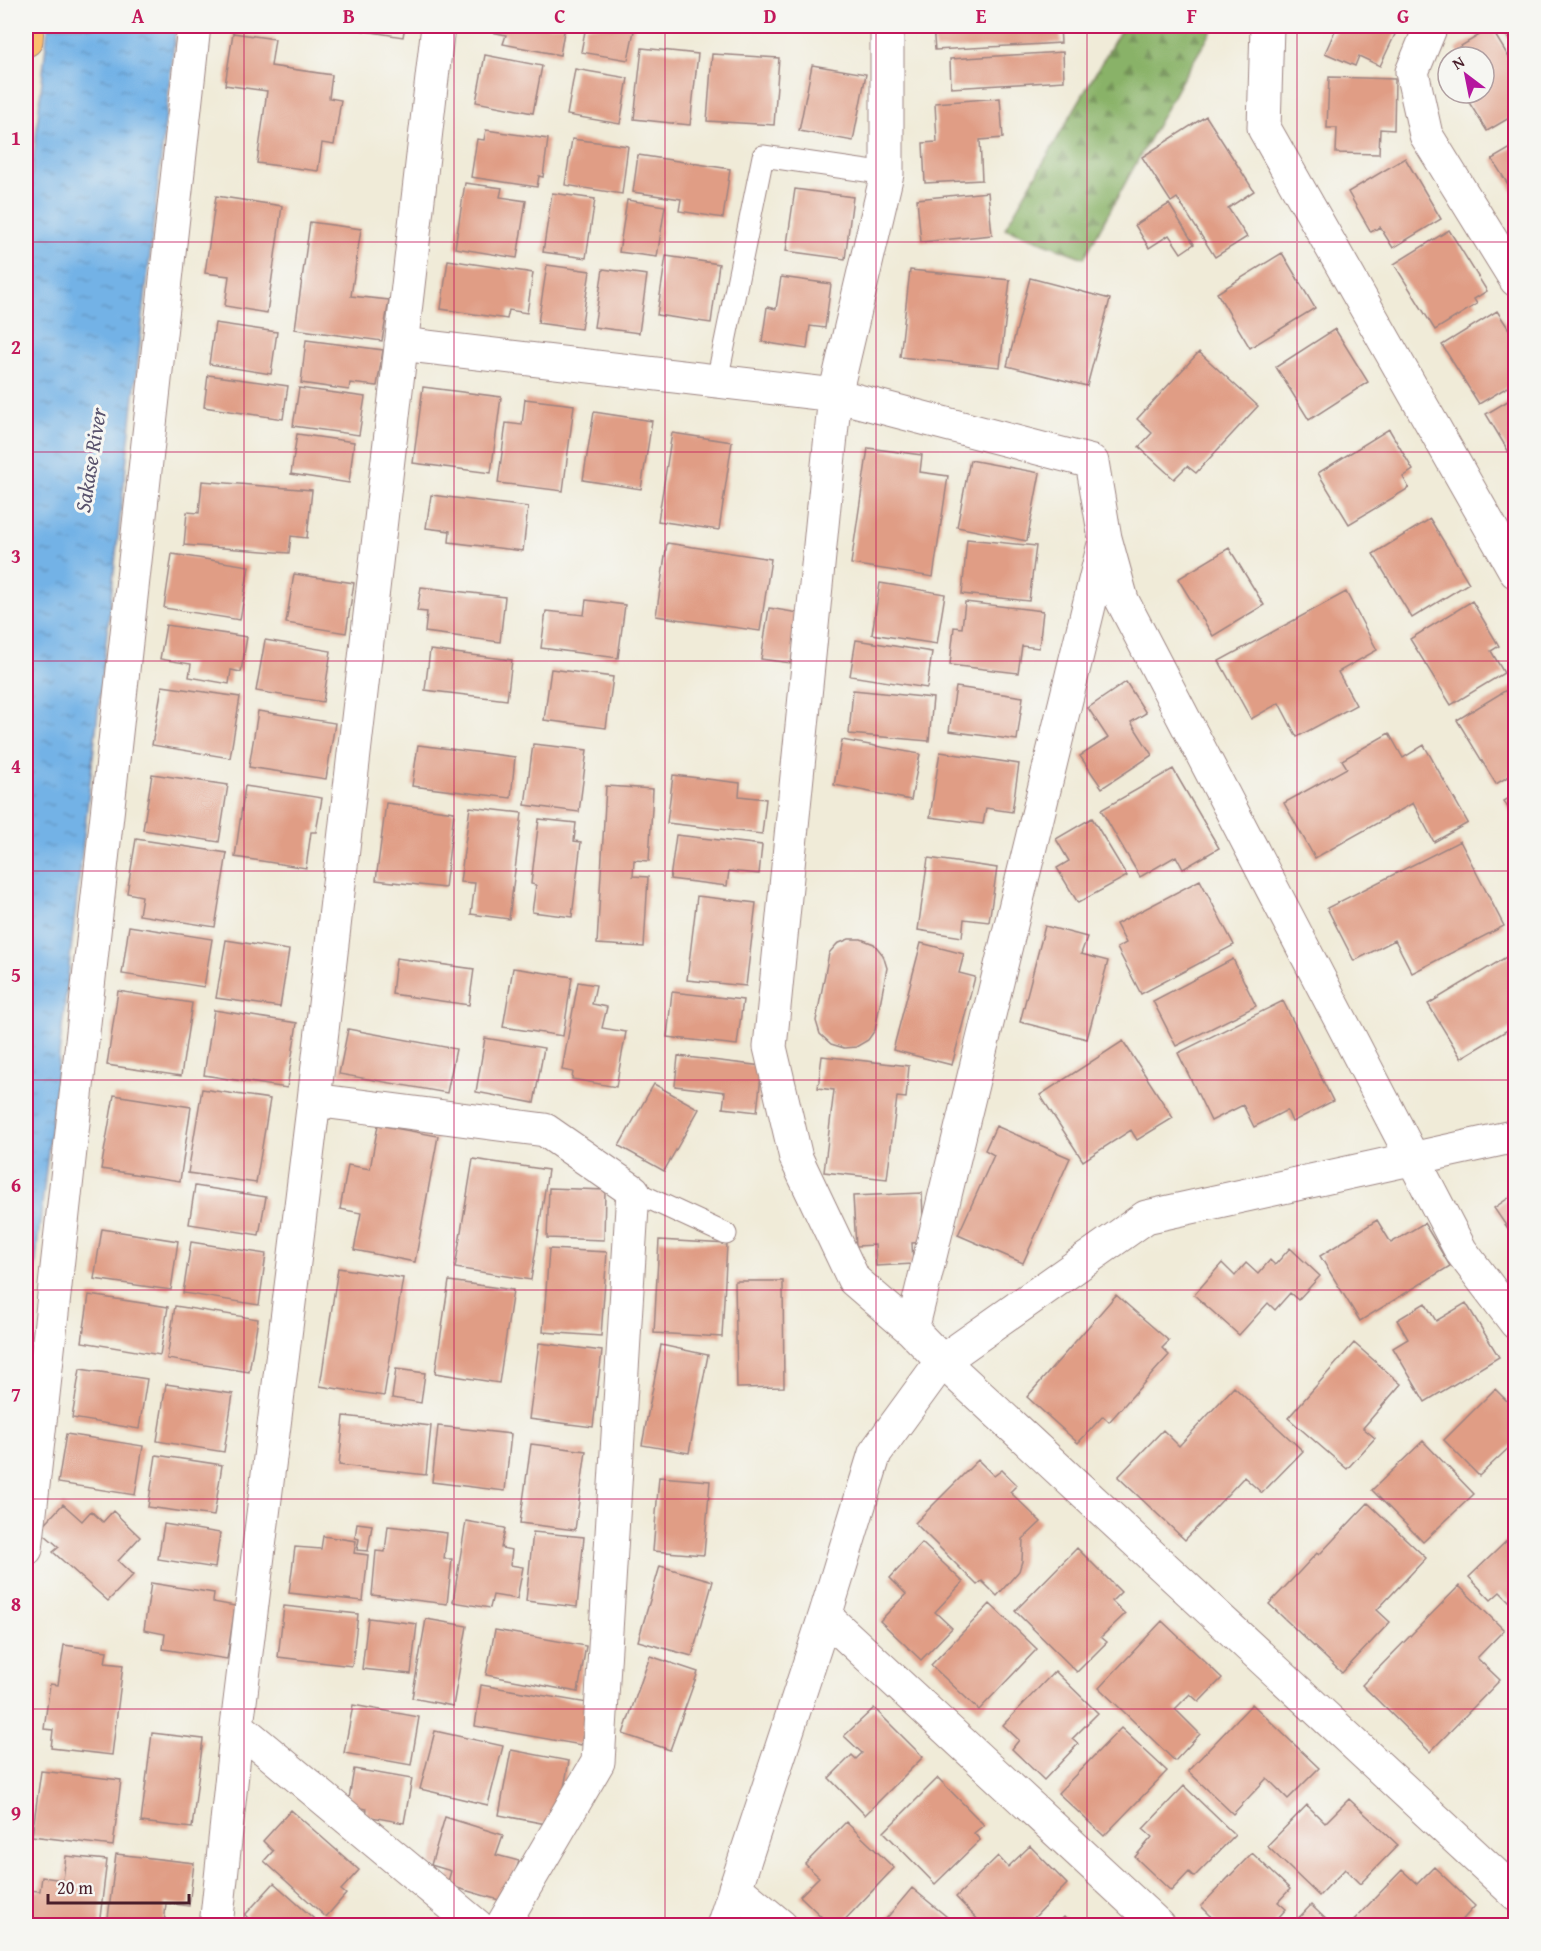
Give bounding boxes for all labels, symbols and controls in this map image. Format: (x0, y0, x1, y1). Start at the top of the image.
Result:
text: A (132, 1, 145, 30)
text: B (343, 1, 355, 30)
text: C (554, 1, 566, 30)
text: D (763, 1, 777, 30)
text: E (976, 1, 987, 30)
text: F (1187, 1, 1197, 30)
text: G (1397, 1, 1409, 30)
north arrow (1436, 45, 1496, 105)
text: N (1447, 49, 1469, 75)
text: 1 (11, 123, 21, 152)
text: 2 (11, 332, 21, 361)
water label: Sakase River (66, 404, 114, 515)
text: 3 (11, 541, 21, 570)
text: 4 (11, 751, 21, 780)
text: 5 (11, 960, 21, 989)
text: 6 (11, 1170, 21, 1199)
text: 7 (11, 1379, 21, 1408)
text: 8 (11, 1589, 21, 1618)
text: 9 (11, 1798, 21, 1827)
scale bar (48, 1867, 189, 1905)
text: 20 m (57, 1874, 93, 1901)

